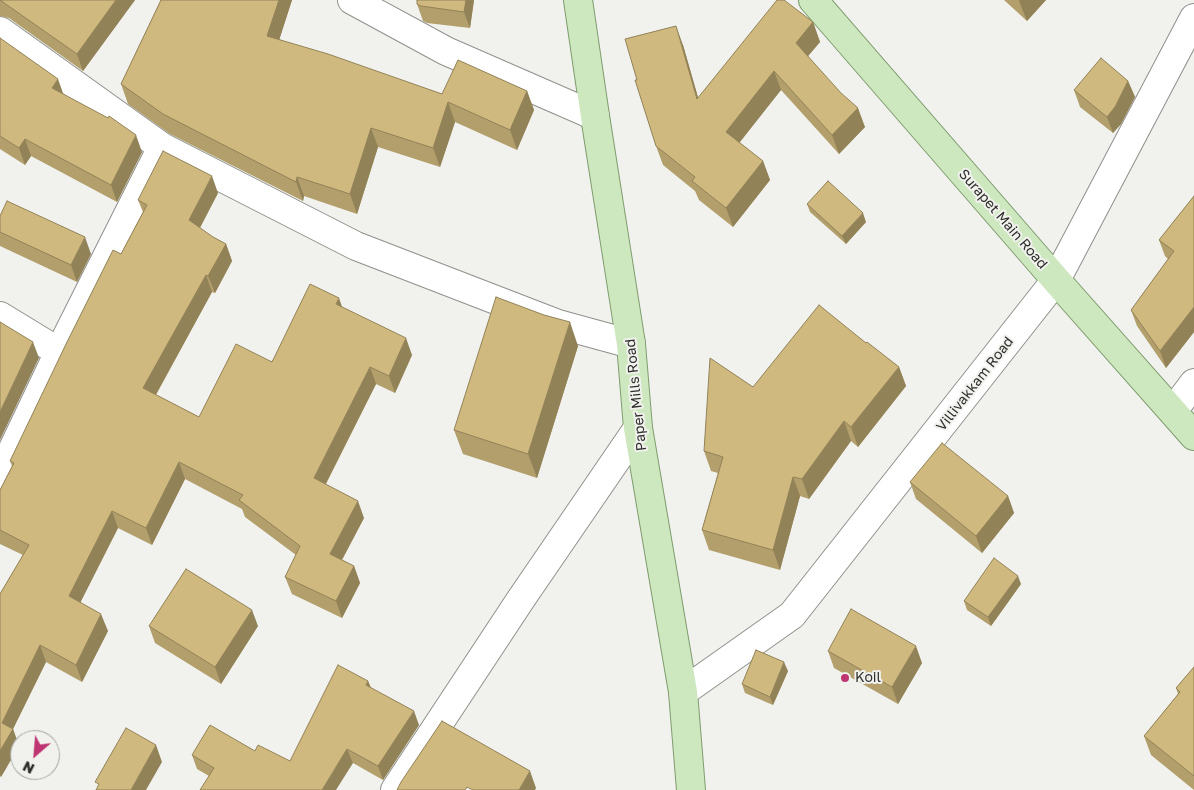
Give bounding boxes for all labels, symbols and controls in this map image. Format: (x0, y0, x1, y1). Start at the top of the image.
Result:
street label: Surapet Main Road (955, 166, 1051, 272)
street label: Villivakkam Road (933, 334, 1017, 434)
street label: Paper Mills Road (622, 338, 650, 452)
place label: Koil (855, 670, 881, 686)
marker: Koil (839, 672, 851, 684)
north arrow (10, 730, 60, 780)
text: N (20, 758, 37, 778)

